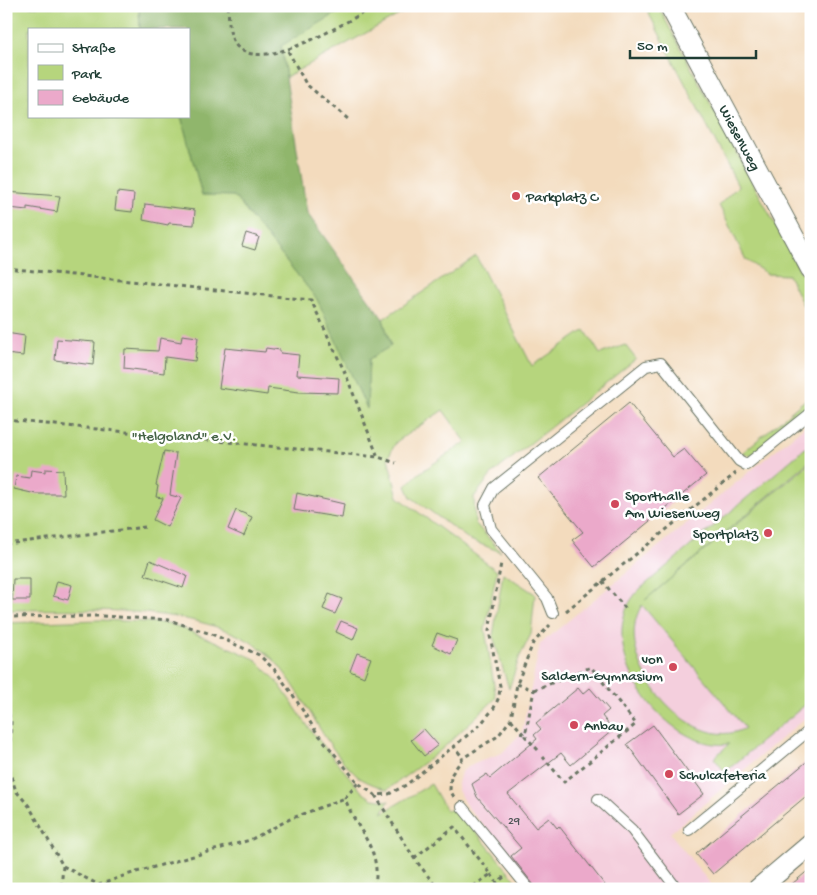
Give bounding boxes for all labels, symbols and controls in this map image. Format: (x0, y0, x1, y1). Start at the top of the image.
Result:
legend (28, 28, 190, 118)
scale bar (630, 28, 756, 60)
text: 50 m (637, 38, 668, 56)
text: Straße (72, 40, 116, 58)
text: Park (71, 66, 102, 84)
text: Gebäude (72, 90, 129, 108)
street label: Wiesenweg (714, 102, 764, 174)
place label: Parkplatz C (525, 189, 599, 207)
marker: Parkplatz C (510, 190, 522, 202)
park label: "Helgoland" e.V. (132, 428, 236, 446)
place label: Sporthalle Am Wiesenweg (625, 488, 720, 523)
marker: Sporthalle Am Wiesenweg (609, 498, 621, 510)
place label: Sportplatz (693, 526, 758, 544)
marker: Sportplatz (762, 527, 774, 539)
place label: von Saldern-Gymnasium (541, 651, 663, 686)
marker: von Saldern-Gymnasium (667, 661, 679, 673)
place label: Anbau (584, 718, 623, 736)
marker: Anbau (568, 719, 580, 731)
place label: Schulcafeteria (679, 767, 767, 785)
marker: Schulcafeteria (663, 768, 675, 780)
house number: 29 (508, 815, 520, 829)

